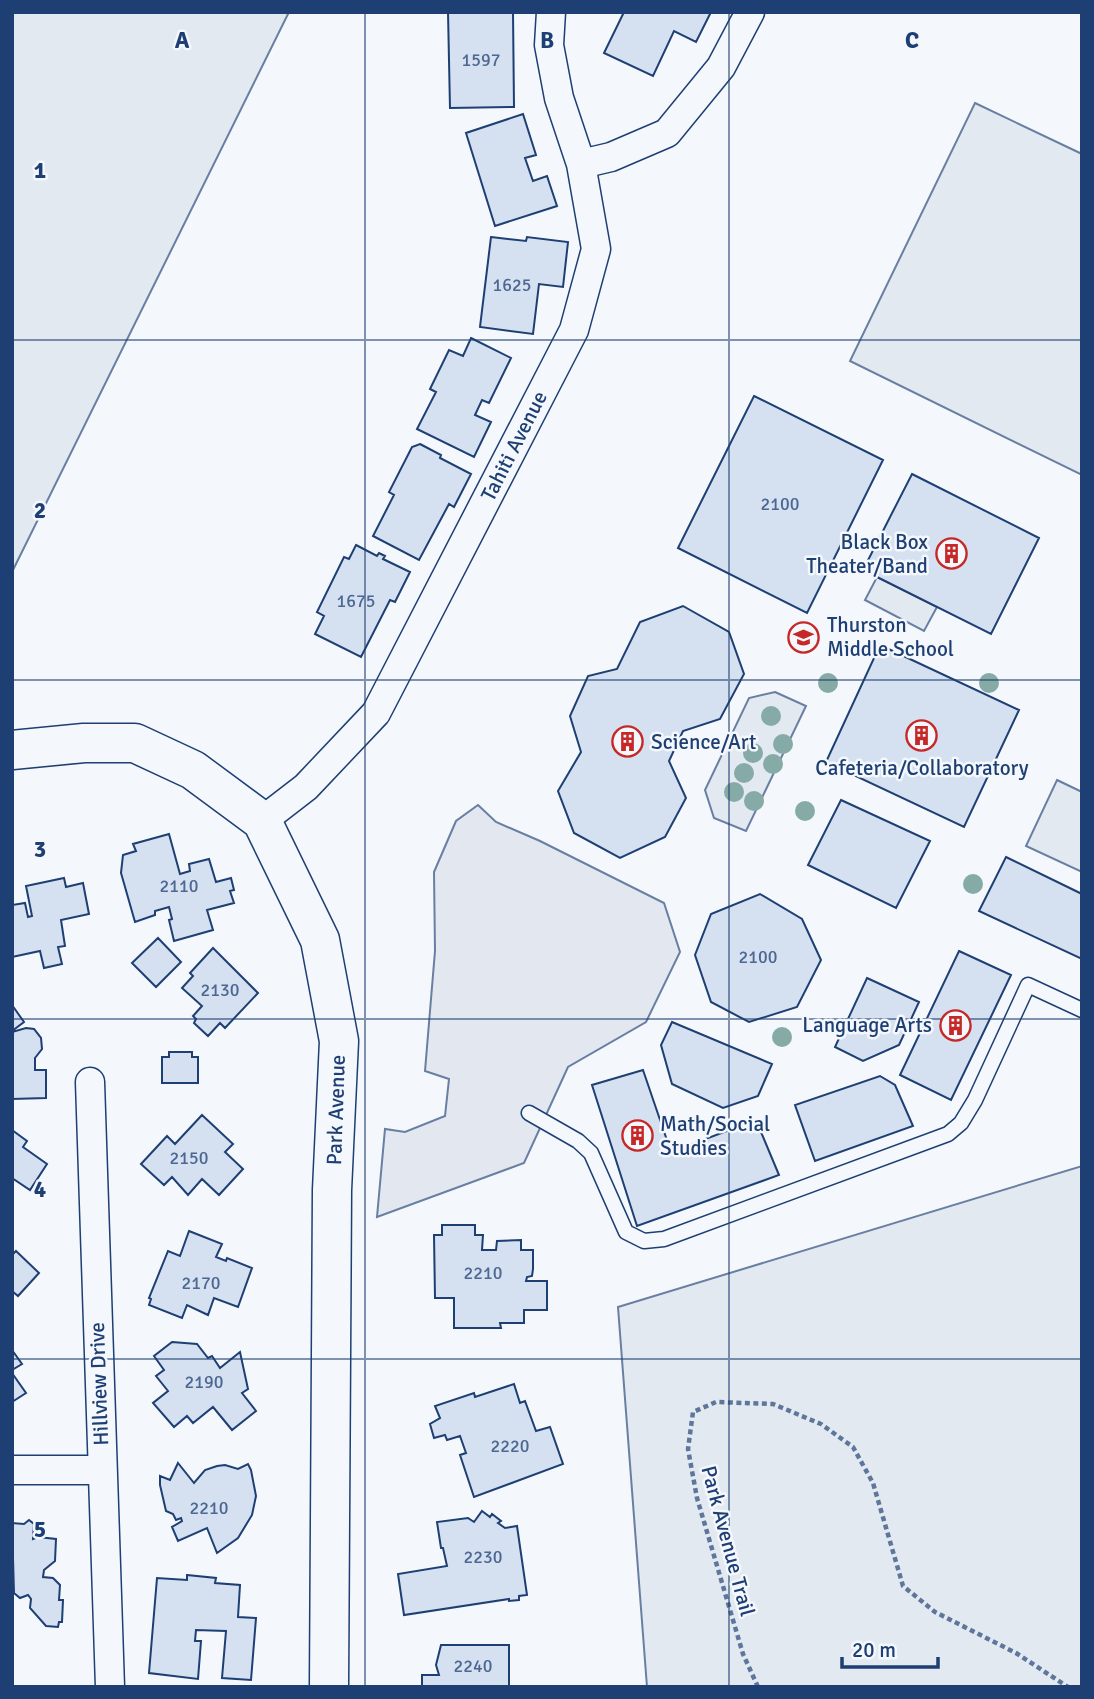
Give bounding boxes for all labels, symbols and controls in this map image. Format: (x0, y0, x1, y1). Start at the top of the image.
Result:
text: A (175, 26, 190, 55)
text: B (540, 26, 554, 55)
text: C (905, 26, 919, 55)
house number: 1597 (462, 49, 500, 71)
text: 1 (34, 156, 46, 185)
house number: 1625 (493, 274, 531, 296)
street label: Tahiti Avenue (475, 387, 553, 505)
house number: 2100 (761, 493, 799, 515)
text: 2 (34, 496, 46, 525)
place label: Black Box Theater/Band (806, 529, 928, 579)
building icon: Black Box Theater/Band (934, 537, 968, 571)
house number: 1675 (337, 590, 375, 612)
place label: Thurston Middle School (827, 612, 954, 662)
school or university icon: Thurston Middle School (787, 620, 821, 654)
building icon: Cafeteria/Collaboratory (905, 719, 939, 753)
building icon: Science/Art (611, 725, 645, 759)
place label: Science/Art (651, 729, 756, 755)
place label: Cafeteria/Collaboratory (815, 755, 1029, 781)
text: 3 (34, 835, 46, 864)
house number: 2110 (160, 875, 198, 897)
house number: 2100 (739, 946, 777, 968)
house number: 2130 (201, 979, 239, 1001)
building icon: Language Arts (938, 1008, 972, 1042)
place label: Language Arts (802, 1012, 932, 1038)
street label: Park Avenue (321, 1054, 351, 1166)
place label: Math/Social Studies (660, 1111, 770, 1161)
building icon: Math/Social Studies (620, 1119, 654, 1153)
house number: 2150 (170, 1147, 208, 1169)
text: 4 (34, 1175, 46, 1204)
house number: 2210 (464, 1262, 502, 1284)
house number: 2170 (182, 1272, 220, 1294)
street label: Hillview Drive (84, 1322, 114, 1446)
house number: 2190 (185, 1371, 223, 1393)
house number: 2220 (491, 1435, 529, 1457)
street label: Park Avenue Trail (695, 1463, 761, 1619)
house number: 2210 (190, 1497, 228, 1519)
text: 5 (34, 1515, 46, 1544)
house number: 2230 (464, 1546, 502, 1568)
scale bar (842, 1626, 938, 1670)
text: 20 m (852, 1637, 896, 1663)
house number: 2240 (454, 1655, 492, 1677)

